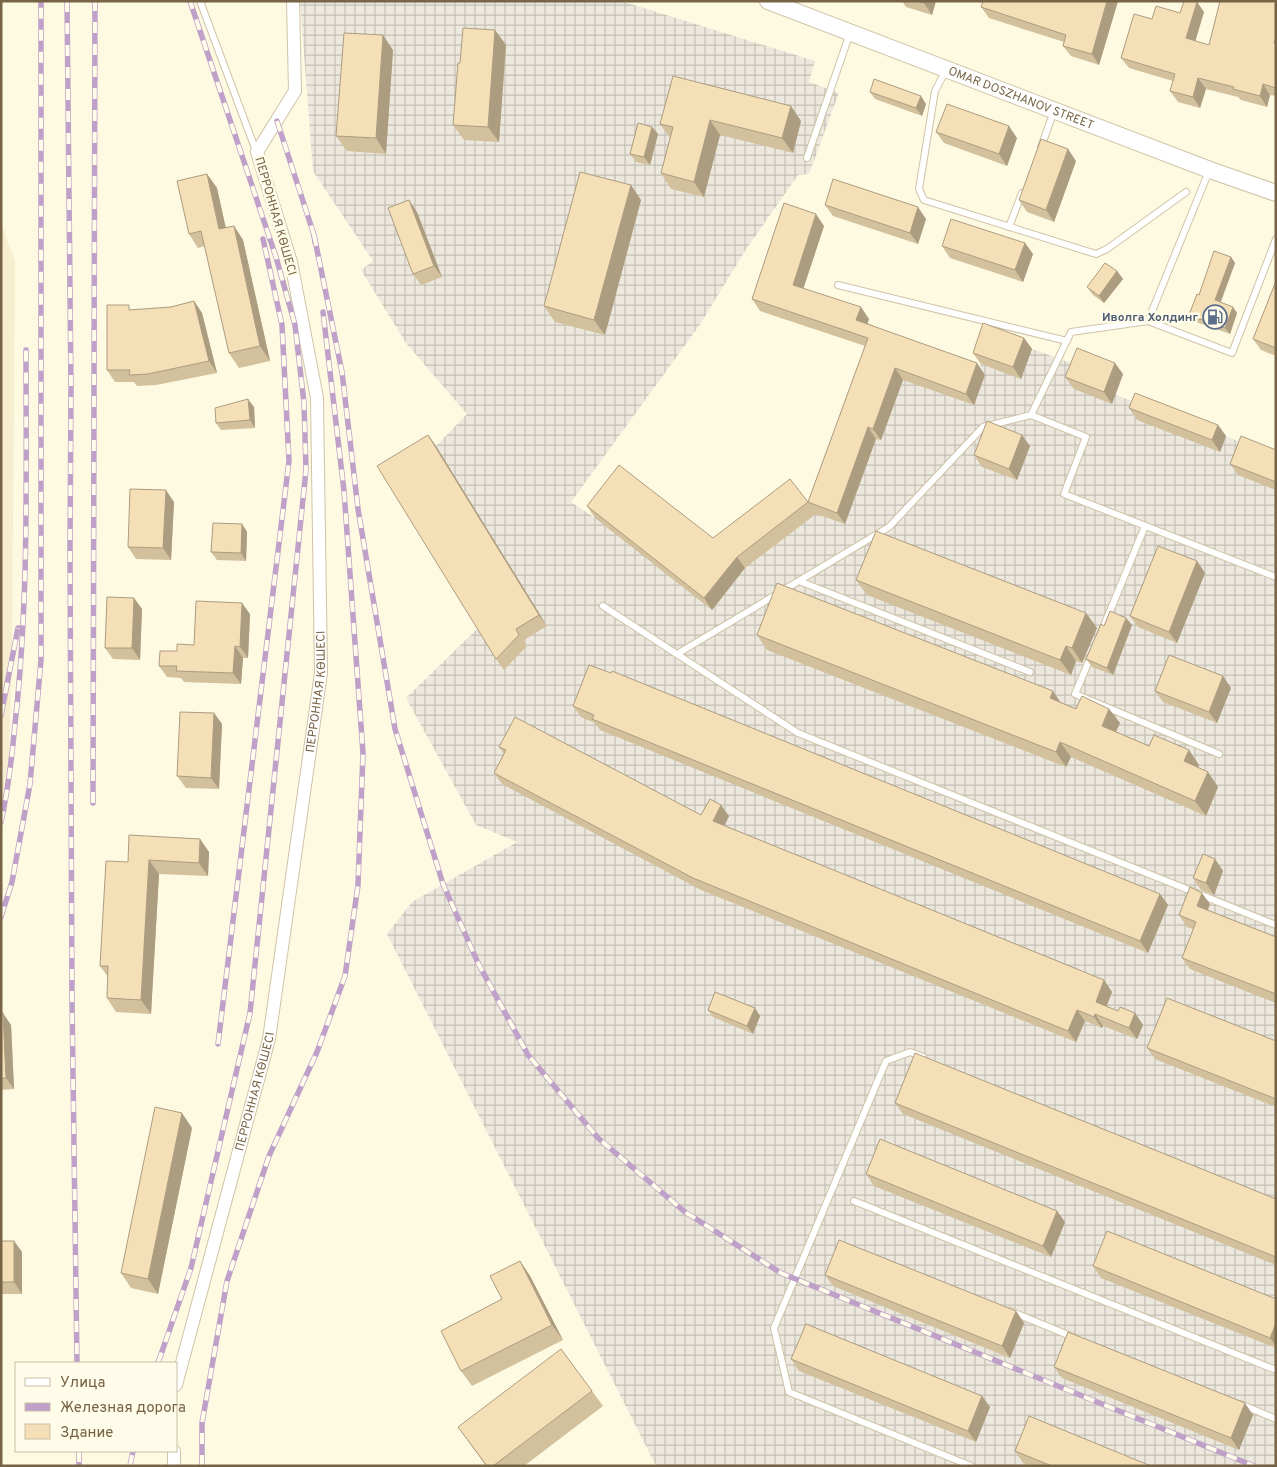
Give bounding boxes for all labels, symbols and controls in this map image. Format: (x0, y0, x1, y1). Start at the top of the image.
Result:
street label: OMAR DOSZHANOV STREET (946, 64, 1096, 134)
street label: ПЕРРОННАЯ КӨШЕСІ (250, 155, 300, 277)
fuel station icon: Иволга Холдинг (1202, 304, 1228, 330)
place label: Иволга Холдинг (1102, 310, 1199, 326)
street label: ПЕРРОННАЯ КӨШЕСІ (303, 631, 330, 754)
street label: ПЕРРОННАЯ КӨШЕСІ (232, 1031, 279, 1153)
legend (15, 1362, 178, 1452)
text: Улица (60, 1374, 105, 1393)
text: Железная дорога (60, 1399, 186, 1418)
text: Здание (60, 1424, 113, 1443)

